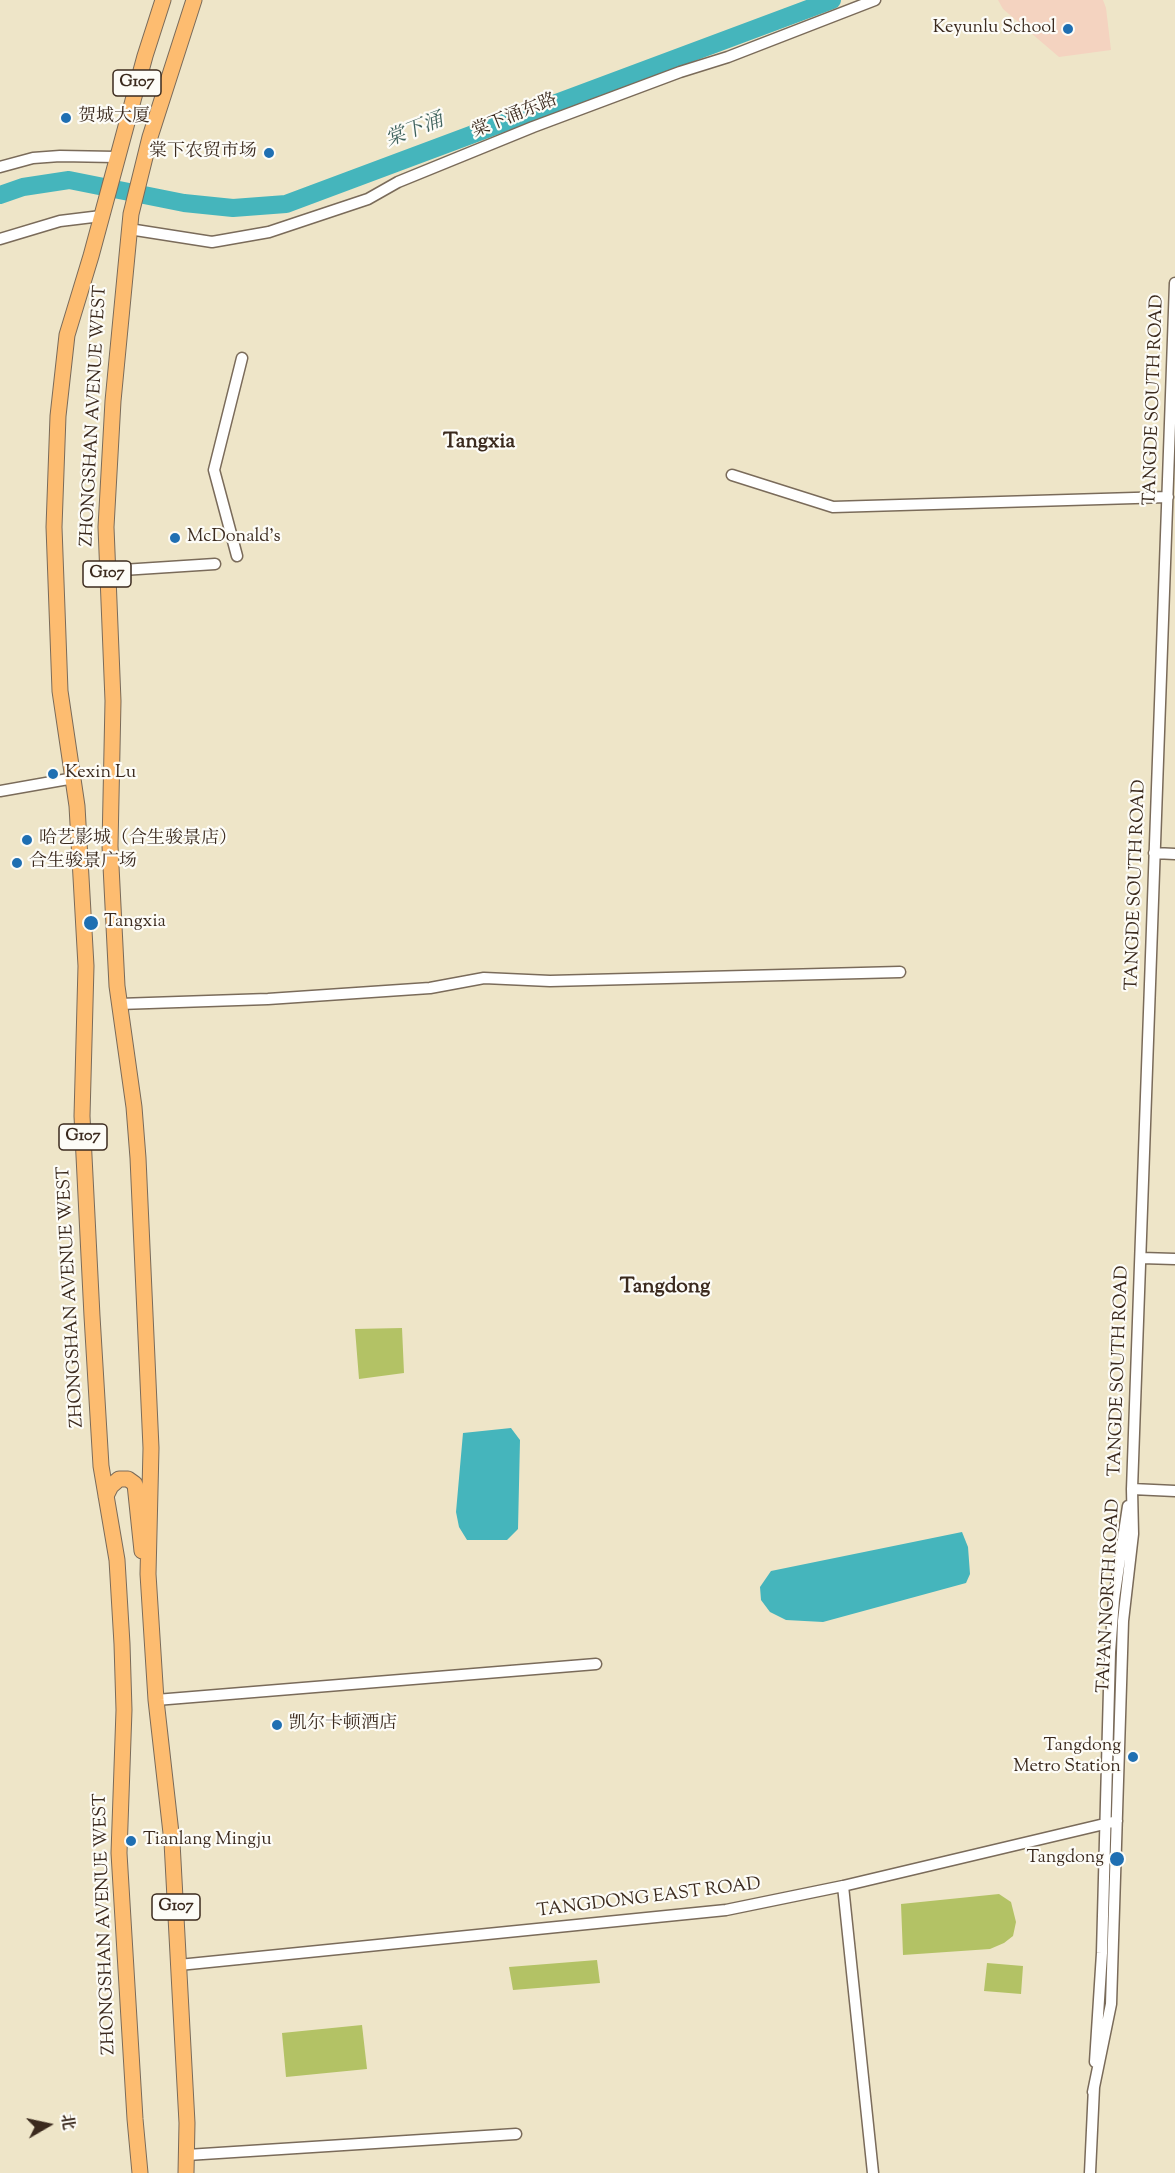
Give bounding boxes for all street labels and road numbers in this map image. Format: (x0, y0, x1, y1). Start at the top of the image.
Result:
road number: G107 (113, 70, 161, 96)
street label: 棠下涌东路 (469, 90, 561, 144)
street label: ZHONGSHAN AVENUE WEST (77, 285, 113, 547)
street label: TANGDE SOUTH ROAD (1141, 294, 1169, 506)
road number: G107 (83, 561, 131, 587)
street label: TANGDE SOUTH ROAD (1123, 779, 1151, 991)
road number: G107 (59, 1124, 107, 1150)
street label: ZHONGSHAN AVENUE WEST (54, 1166, 90, 1428)
street label: TANGDE SOUTH ROAD (1106, 1265, 1134, 1477)
street label: TAI'AN NORTH ROAD (1094, 1498, 1126, 1694)
street label: ZHONGSHAN AVENUE WEST (91, 1793, 121, 2055)
street label: TANGDONG EAST ROAD (536, 1875, 762, 1923)
road number: G107 (152, 1894, 200, 1920)

